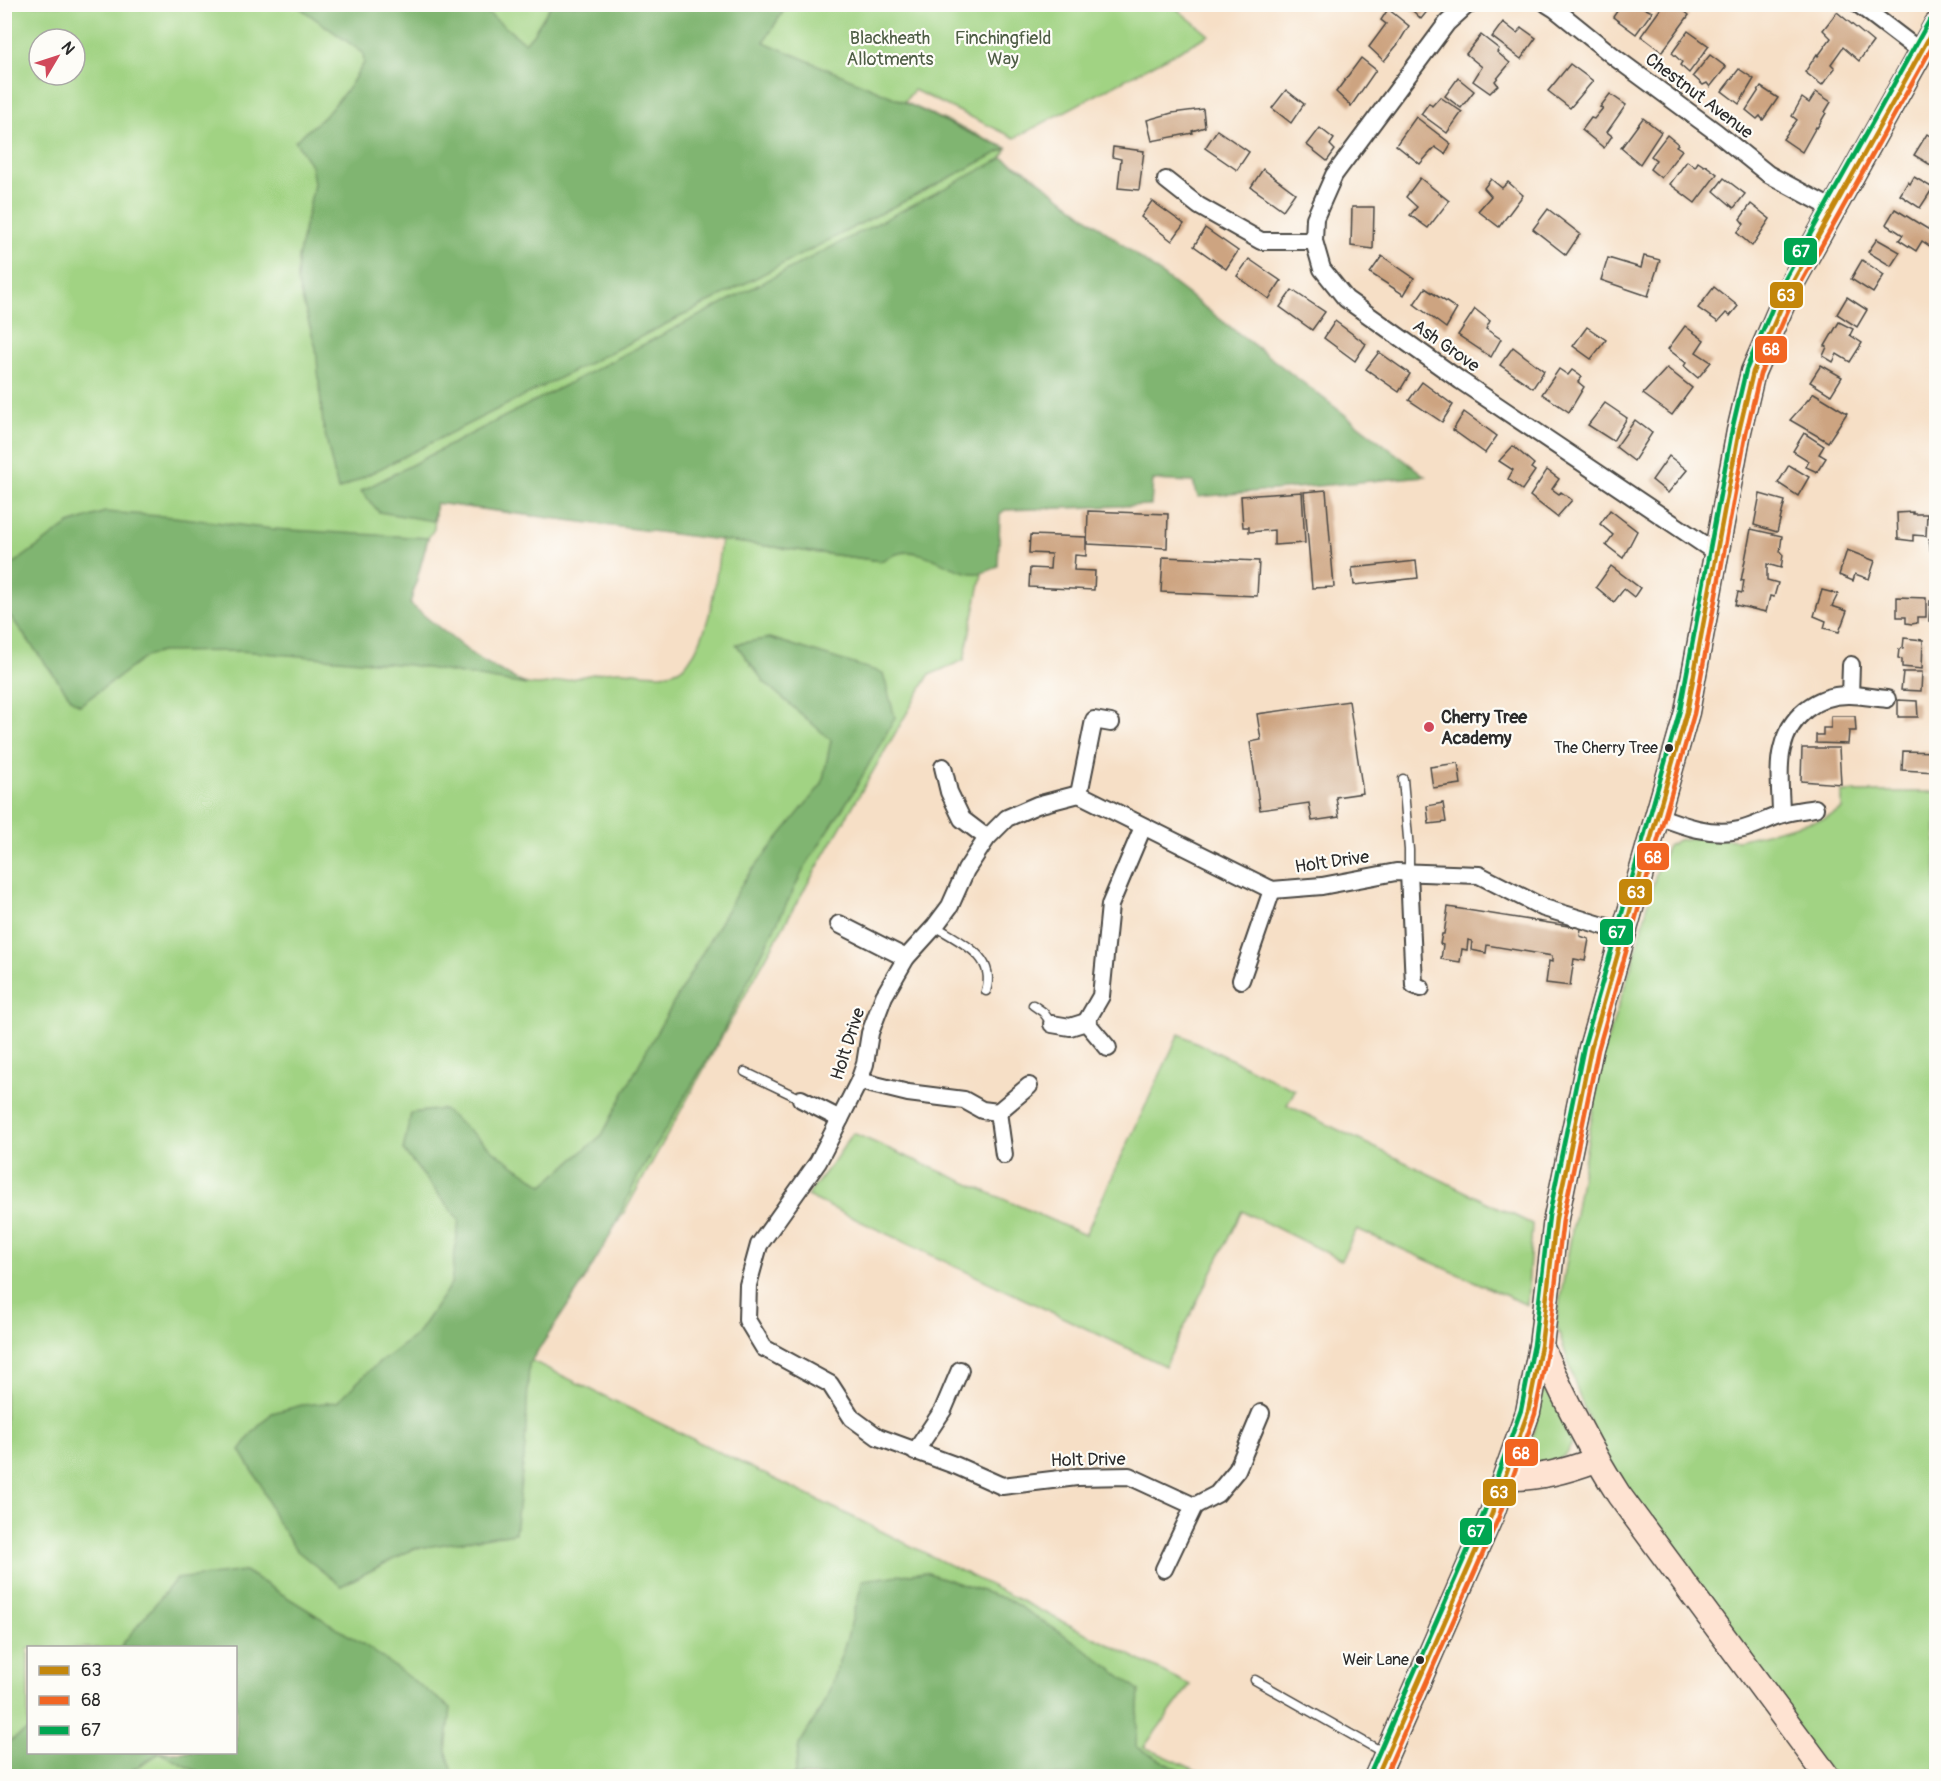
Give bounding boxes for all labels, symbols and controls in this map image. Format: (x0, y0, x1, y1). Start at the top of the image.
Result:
north arrow (27, 27, 87, 87)
park label: Blackheath Allotments (847, 27, 933, 71)
park label: Finchingfield Way (955, 27, 1051, 71)
text: N (57, 38, 79, 59)
street label: Chestnut Avenue (1640, 48, 1758, 144)
line badge: 67 (1783, 237, 1818, 266)
text: 67 (1792, 242, 1810, 262)
line badge: 63 (1769, 281, 1804, 309)
text: 63 (1777, 286, 1795, 306)
street label: Ash Grove (1408, 315, 1484, 377)
line badge: 68 (1754, 335, 1788, 364)
text: 68 (1762, 340, 1780, 360)
place label: Cherry Tree Academy (1441, 706, 1528, 750)
marker: Cherry Tree Academy (1422, 720, 1436, 734)
place label: The Cherry Tree (1554, 738, 1658, 758)
marker: The Cherry Tree (1663, 742, 1675, 754)
line badge: 68 (1636, 842, 1670, 871)
street label: Holt Drive (1293, 845, 1371, 879)
text: 68 (1644, 848, 1662, 868)
line badge: 63 (1618, 878, 1653, 906)
text: 63 (1627, 883, 1645, 903)
line badge: 67 (1599, 918, 1634, 946)
text: 67 (1608, 923, 1626, 943)
street label: Holt Drive (825, 1005, 871, 1083)
line badge: 68 (1504, 1438, 1539, 1467)
text: 68 (1512, 1444, 1530, 1464)
street label: Holt Drive (1050, 1448, 1126, 1472)
line badge: 63 (1482, 1478, 1517, 1507)
text: 63 (1490, 1483, 1508, 1503)
line badge: 67 (1459, 1517, 1493, 1546)
text: 67 (1467, 1522, 1485, 1542)
legend (27, 1646, 237, 1754)
place label: Weir Lane (1342, 1650, 1409, 1670)
marker: Weir Lane (1414, 1654, 1426, 1666)
text: 63 (81, 1659, 102, 1682)
text: 68 (81, 1689, 101, 1712)
text: 67 (81, 1719, 101, 1742)

